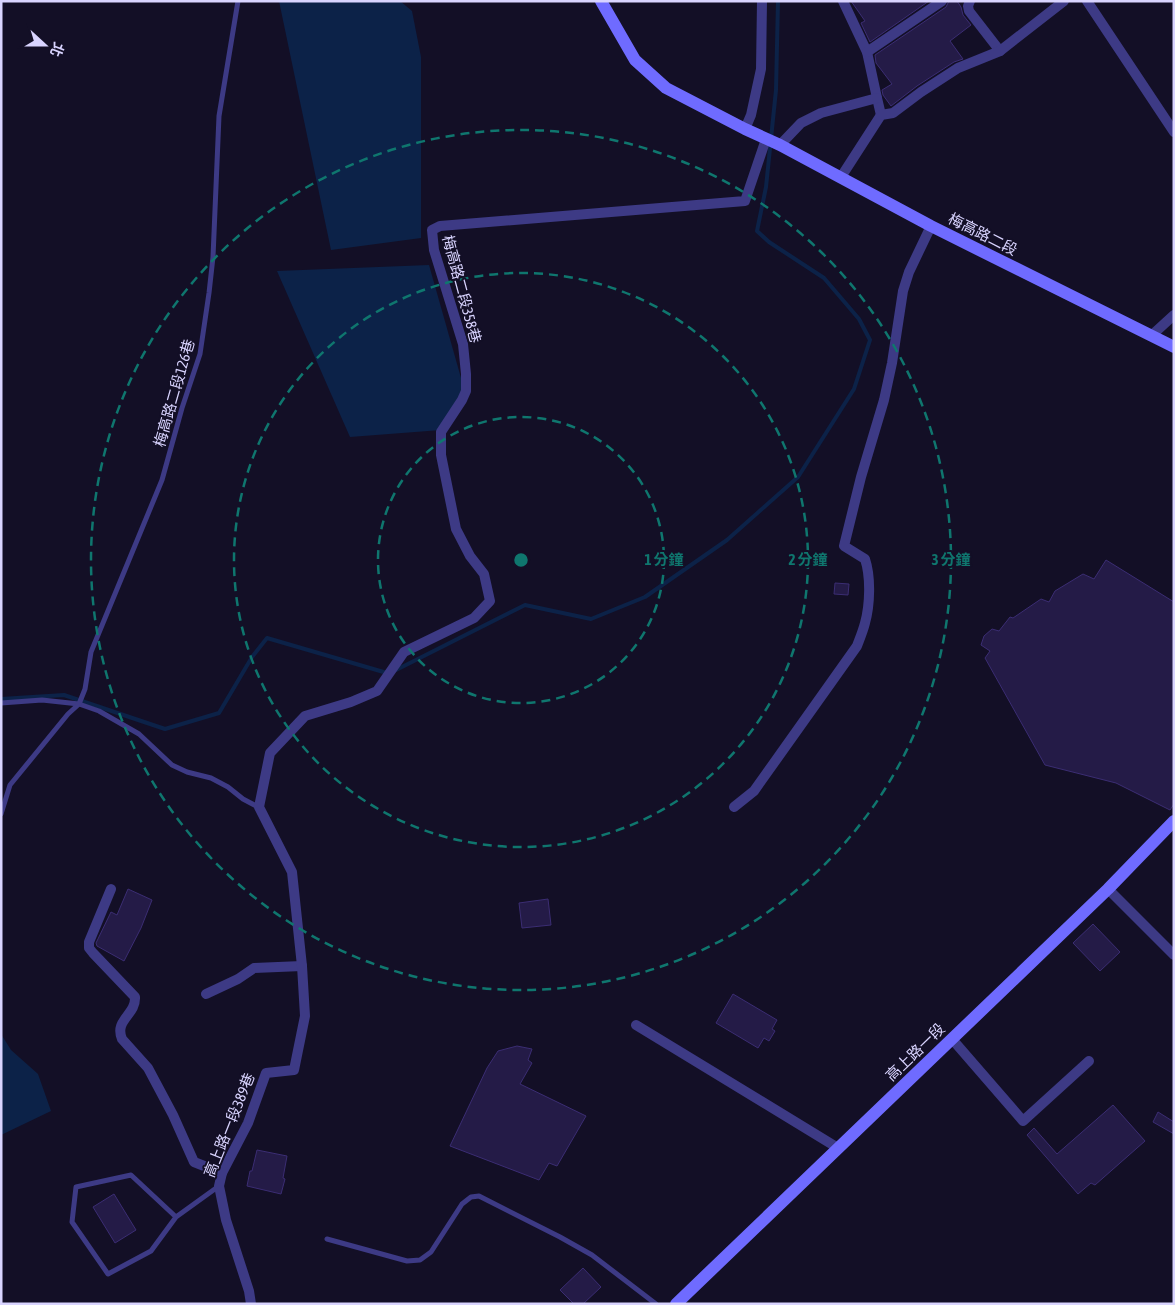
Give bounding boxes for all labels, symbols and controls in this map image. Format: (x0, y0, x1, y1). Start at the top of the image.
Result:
north arrow (20, 20, 70, 70)
text: 北 (47, 40, 67, 59)
street label: 梅高路二段 (946, 209, 1020, 259)
street label: 梅高路二段358巷 (439, 233, 485, 345)
street label: 梅高路二段126巷 (151, 337, 197, 449)
centre of rings (512, 551, 530, 569)
text: 1 分鐘 (644, 551, 684, 568)
text: 2 分鐘 (788, 551, 828, 568)
text: 3 分鐘 (931, 551, 971, 568)
street label: 高上路一段 (882, 1020, 948, 1084)
street label: 高上路一段389巷 (200, 1070, 258, 1180)

